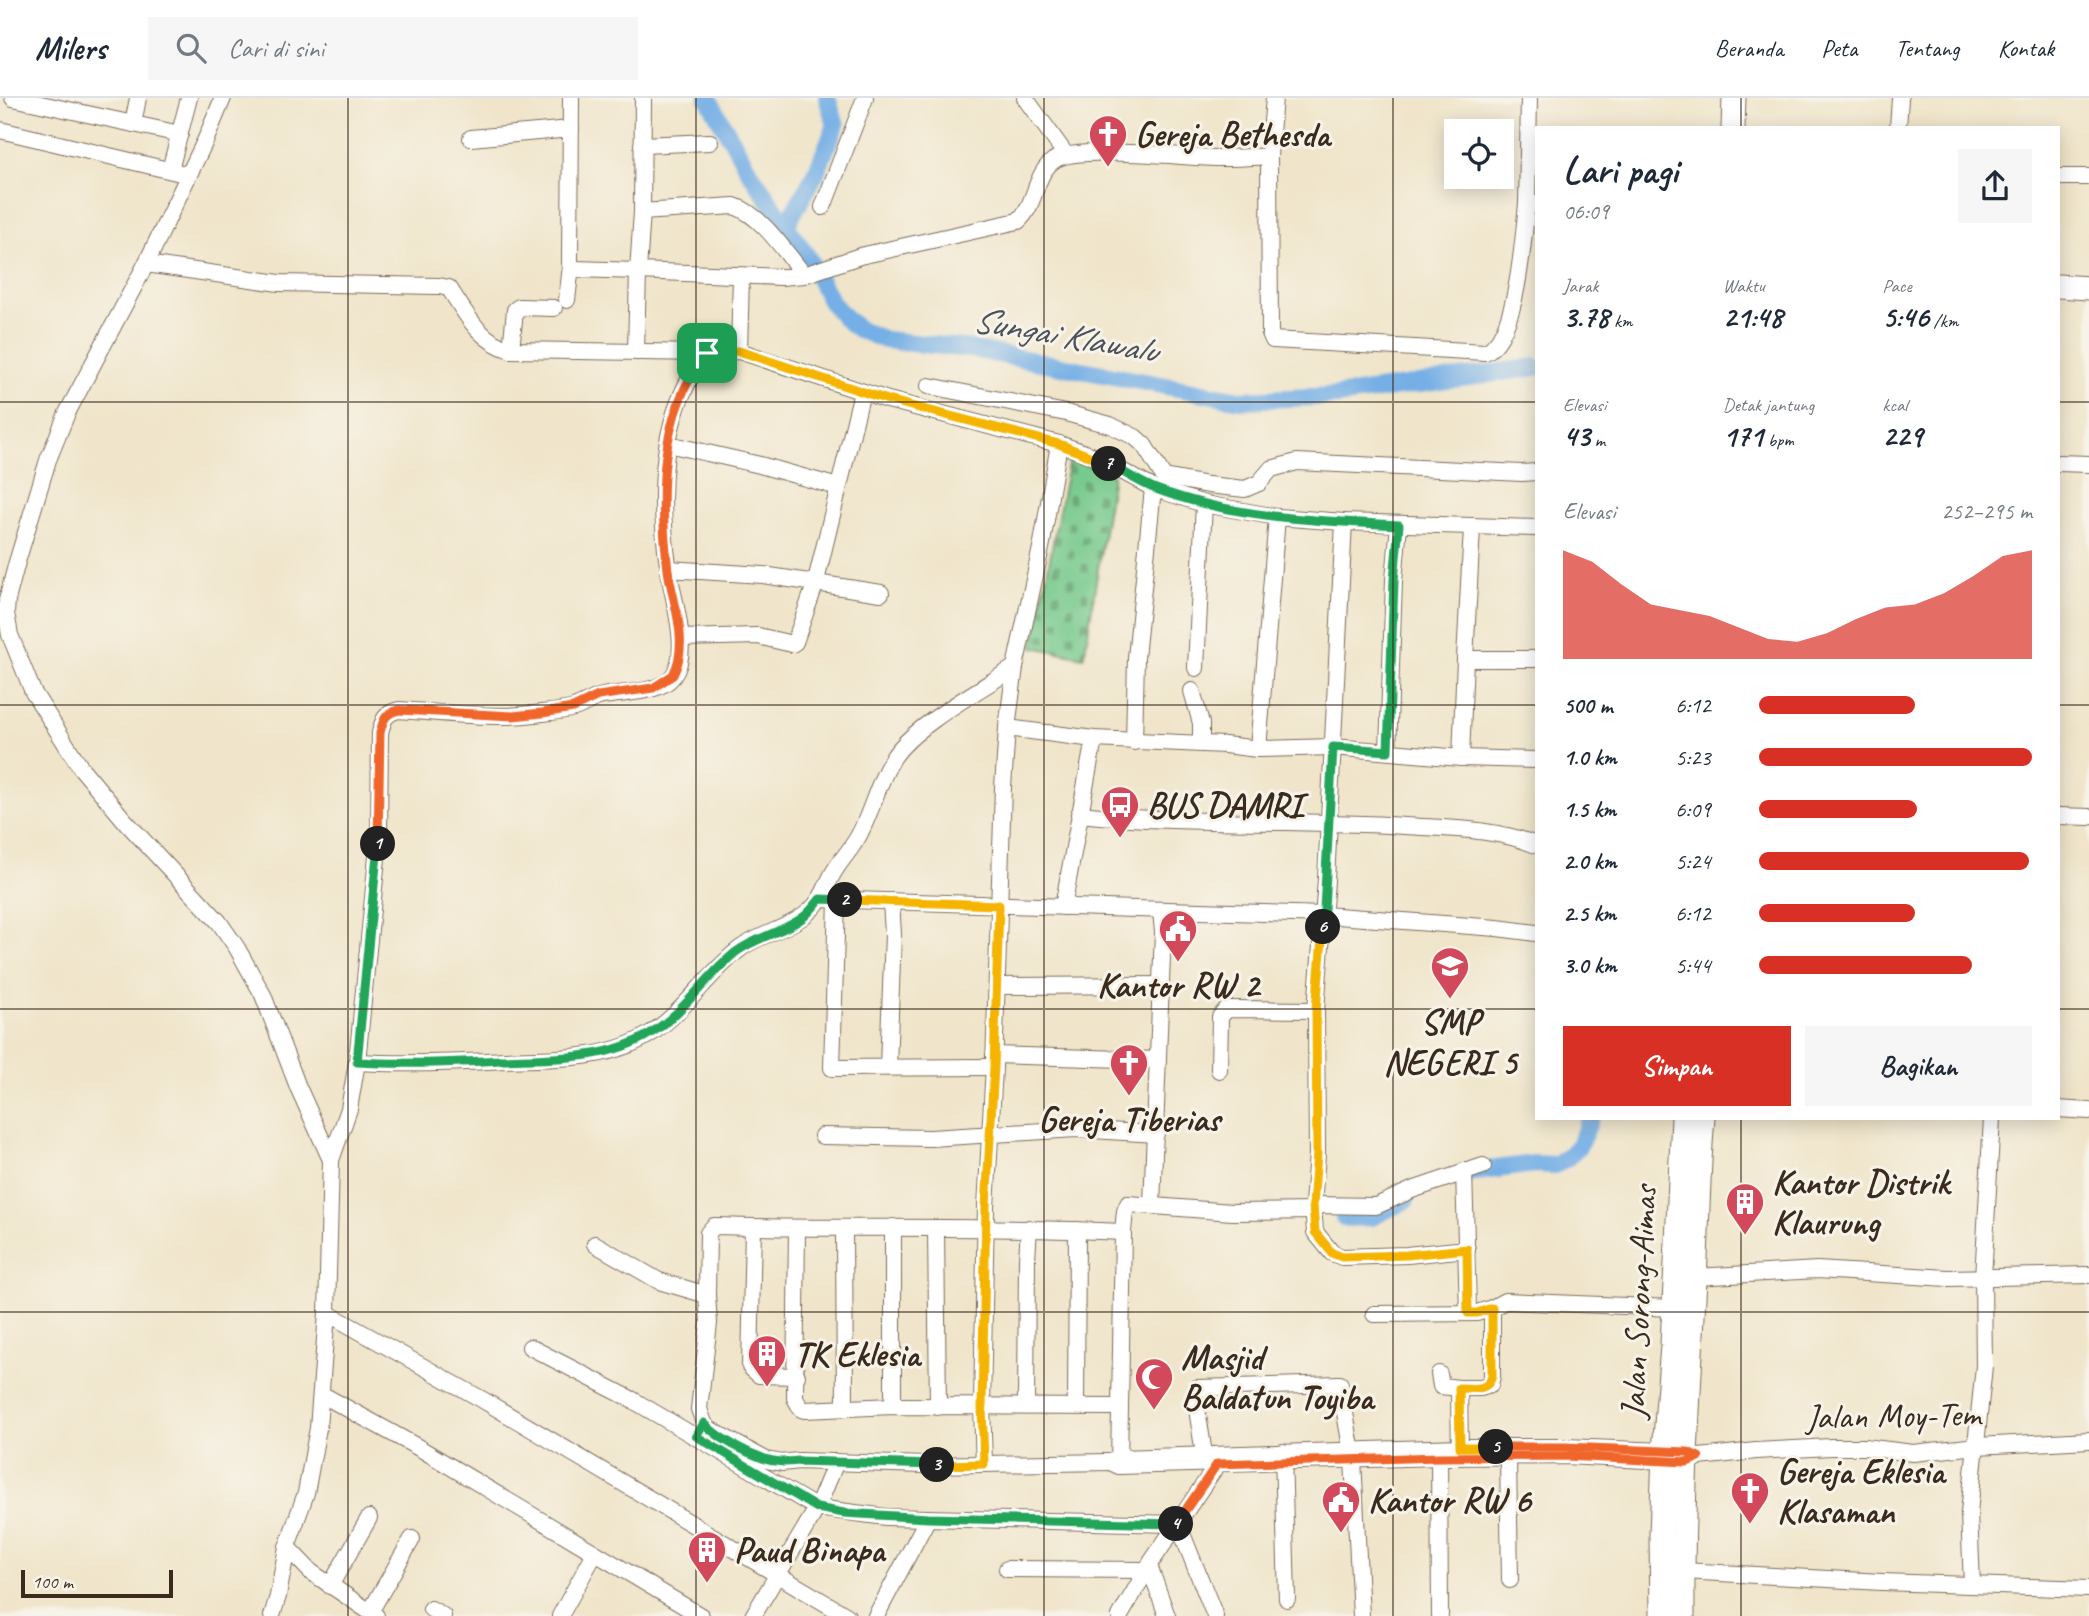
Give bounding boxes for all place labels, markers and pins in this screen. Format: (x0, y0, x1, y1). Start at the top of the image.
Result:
place label: Gereja Bethesda (1135, 112, 1333, 157)
church icon: Gereja Bethesda (1087, 113, 1129, 168)
pin (677, 323, 737, 383)
pin: 7 (1092, 446, 1126, 482)
place label: BUS DAMRI (1147, 783, 1309, 828)
bus stop icon: BUS DAMRI (1099, 784, 1141, 839)
pin: 1 (360, 826, 396, 862)
pin: 2 (828, 882, 862, 918)
public building icon: Kantor RW 2 (1157, 908, 1199, 963)
pin: 6 (1306, 910, 1340, 944)
school or university icon: SMP NEGERI 5 (1429, 945, 1471, 1000)
place label: Kantor RW 2 (1097, 963, 1262, 1008)
place label: SMP NEGERI 5 (1383, 1000, 1519, 1085)
church icon: Gereja Tiberias (1108, 1042, 1150, 1097)
place label: Gereja Tiberias (1038, 1097, 1223, 1142)
place label: Kantor Distrik Klaurung (1772, 1160, 1952, 1245)
building icon: Kantor Distrik Klaurung (1724, 1181, 1766, 1236)
place label: TK Eklesia (794, 1332, 923, 1377)
building icon: TK Eklesia (746, 1333, 788, 1388)
place label: Masjid Baldatun Toyiba (1181, 1335, 1377, 1420)
mosque icon: Masjid Baldatun Toyiba (1133, 1356, 1175, 1411)
pin: 5 (1478, 1430, 1514, 1464)
pin: 3 (920, 1448, 954, 1482)
place label: Gereja Eklesia Klasaman (1777, 1449, 1948, 1534)
church icon: Gereja Eklesia Klasaman (1729, 1470, 1771, 1525)
place label: Kantor RW 6 (1368, 1478, 1533, 1523)
public building icon: Kantor RW 6 (1320, 1479, 1362, 1534)
pin: 4 (1158, 1506, 1194, 1542)
place label: Paud Binapa (734, 1528, 887, 1573)
building icon: Paud Binapa (686, 1529, 728, 1584)

